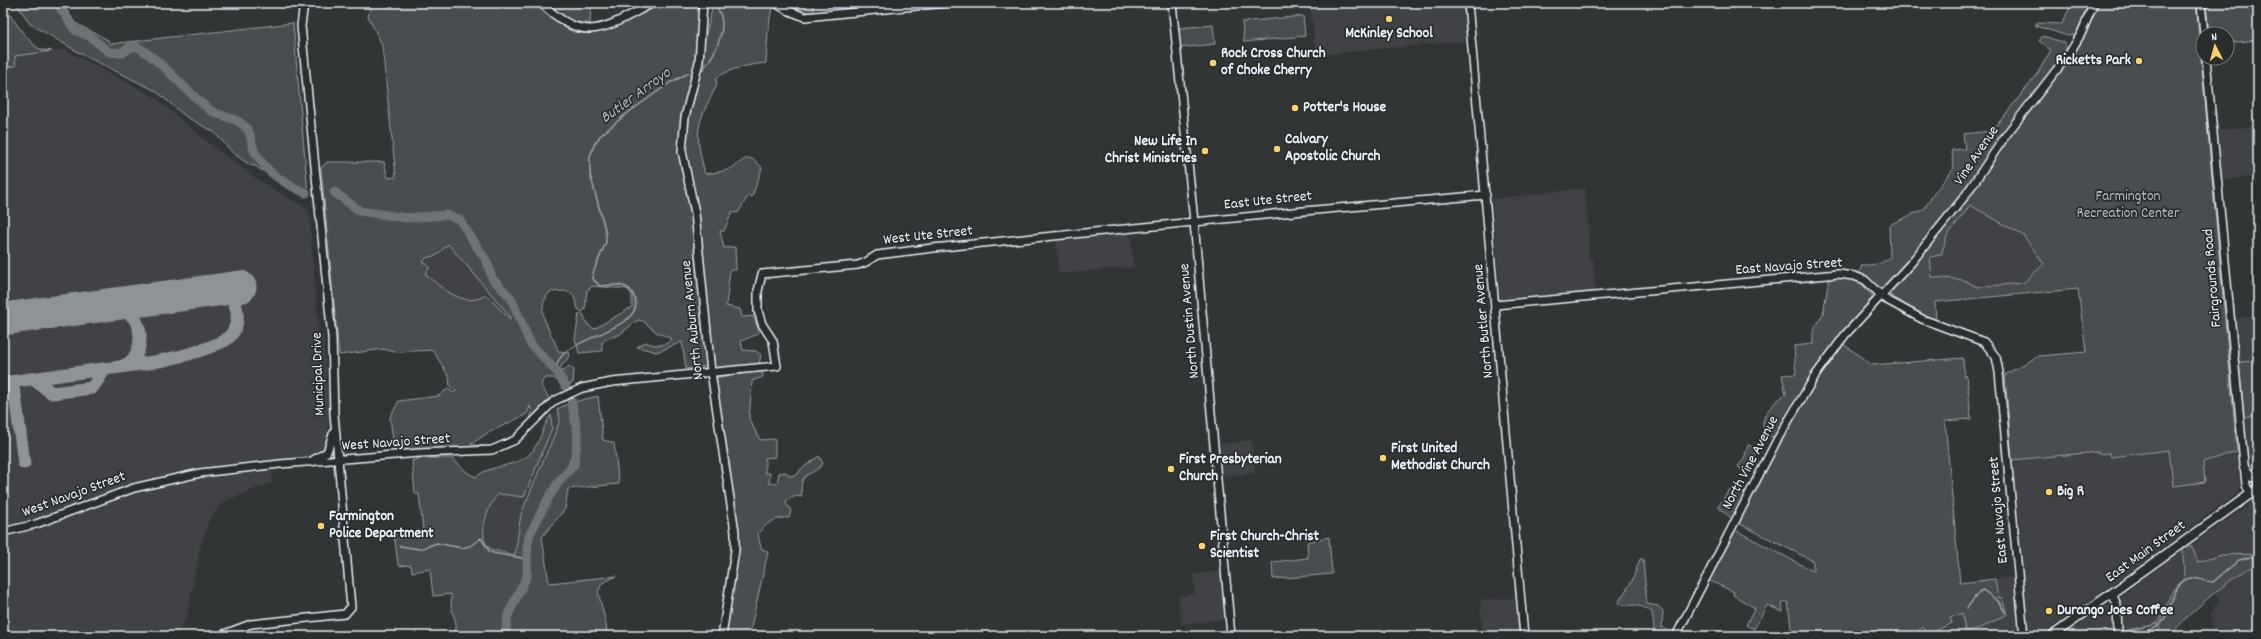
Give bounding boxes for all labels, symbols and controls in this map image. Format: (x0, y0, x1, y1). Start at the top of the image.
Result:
marker: McKinley School (1384, 14, 1394, 24)
place label: McKinley School (1345, 23, 1433, 45)
north arrow (2195, 26, 2235, 66)
text: N (2211, 30, 2218, 46)
place label: Rock Cross Church of Choke Cherry (1221, 43, 1326, 82)
place label: Ricketts Park (2056, 50, 2131, 72)
marker: Ricketts Park (2134, 56, 2144, 66)
marker: Rock Cross Church of Choke Cherry (1208, 58, 1218, 68)
water label: Butler Arroyo (596, 62, 677, 129)
place label: Potter's House (1303, 97, 1387, 119)
marker: Potter's House (1290, 103, 1300, 113)
street label: Vine Avenue (1949, 121, 2005, 190)
place label: Calvary Apostolic Church (1285, 129, 1380, 168)
place label: New Life In Christ Ministries (1105, 131, 1197, 170)
marker: Calvary Apostolic Church (1272, 144, 1282, 154)
marker: New Life In Christ Ministries (1200, 146, 1210, 156)
street label: East Ute Street (1223, 185, 1314, 217)
park label: Farmington Recreation Center (2076, 186, 2180, 225)
street label: West Ute Street (882, 220, 974, 252)
street label: Fairgrounds Road (2198, 228, 2228, 328)
street label: East Navajo Street (1735, 252, 1844, 282)
street label: North Auburn Avenue (676, 259, 710, 381)
street label: North Dustin Avenue (1174, 262, 1206, 380)
street label: North Butler Avenue (1468, 262, 1500, 379)
street label: Municipal Drive (307, 331, 331, 416)
street label: North Vine Avenue (1717, 412, 1785, 514)
street label: West Navajo Street (341, 428, 451, 458)
place label: First United Methodist Church (1391, 438, 1490, 477)
place label: First Presbyterian Church (1179, 449, 1282, 488)
marker: First United Methodist Church (1378, 453, 1388, 463)
street label: East Navajo Street (1983, 455, 2015, 564)
marker: First Presbyterian Church (1166, 464, 1176, 474)
street label: West Navajo Street (19, 466, 129, 524)
place label: Big R (2057, 481, 2084, 503)
marker: Big R (2044, 487, 2054, 497)
place label: Farmington Police Department (329, 506, 434, 545)
street label: East Main Street (2101, 515, 2191, 589)
marker: Farmington Police Department (316, 521, 326, 531)
place label: First Church-Christ Scientist (1210, 526, 1320, 565)
marker: First Church-Christ Scientist (1197, 541, 1207, 551)
place label: Durango Joes Coffee (2057, 600, 2174, 622)
marker: Durango Joes Coffee (2044, 606, 2054, 616)

